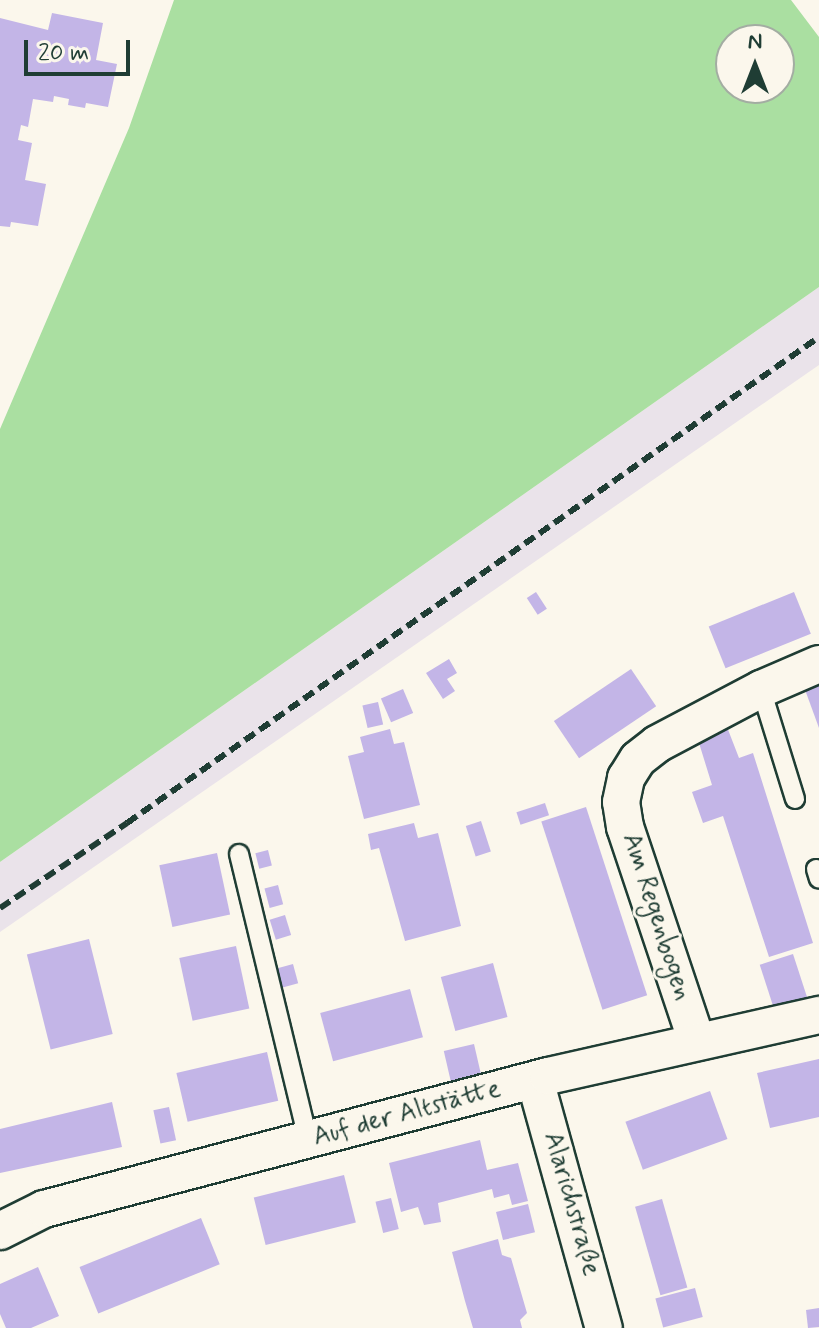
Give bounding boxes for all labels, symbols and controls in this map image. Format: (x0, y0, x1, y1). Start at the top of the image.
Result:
scale bar (28, 24, 134, 74)
north arrow (715, 24, 795, 104)
text: N (748, 28, 762, 56)
text: 20 m (38, 38, 89, 69)
street label: Am Regenbogen (613, 824, 699, 1010)
street label: Auf der Altstätte (311, 1074, 503, 1154)
street label: Alarichstraße (536, 1129, 606, 1279)

